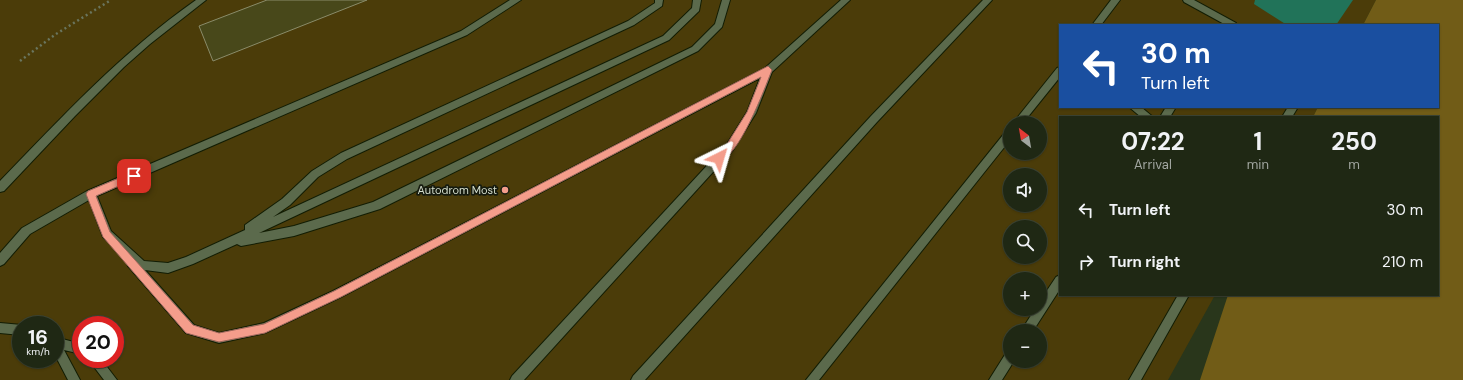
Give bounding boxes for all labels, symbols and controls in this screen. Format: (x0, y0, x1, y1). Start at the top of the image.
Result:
text: 30 m (1141, 35, 1211, 72)
icon: left (1075, 40, 1127, 92)
text: Turn left (1141, 71, 1210, 95)
north arrow (1003, 116, 1047, 160)
map controls (1003, 116, 1047, 368)
text: 07:22 (1121, 126, 1185, 157)
text: 1 (1253, 126, 1262, 157)
text: 250 (1331, 126, 1377, 157)
position arrow (698, 137, 740, 179)
text: Arrival (1134, 156, 1172, 173)
text: min (1247, 156, 1269, 173)
text: m (1348, 156, 1360, 173)
pin (117, 159, 151, 193)
icon: arrive (123, 165, 145, 187)
button: sound (1003, 168, 1047, 212)
place label: Autodrom Most (417, 183, 497, 197)
marker: Autodrom Most (500, 185, 510, 195)
icon: left (1075, 199, 1097, 221)
text: Turn left (1109, 200, 1170, 220)
text: 30 m (1387, 200, 1423, 220)
button: search (1003, 220, 1047, 264)
icon: right (1075, 251, 1097, 273)
text: Turn right (1109, 252, 1180, 272)
text: 210 m (1382, 252, 1423, 272)
button: + (1003, 272, 1047, 316)
speed limit sign: 20 (72, 316, 124, 368)
text: 16 (28, 324, 48, 350)
button: − (1003, 324, 1047, 368)
text: km/h (26, 345, 50, 358)

